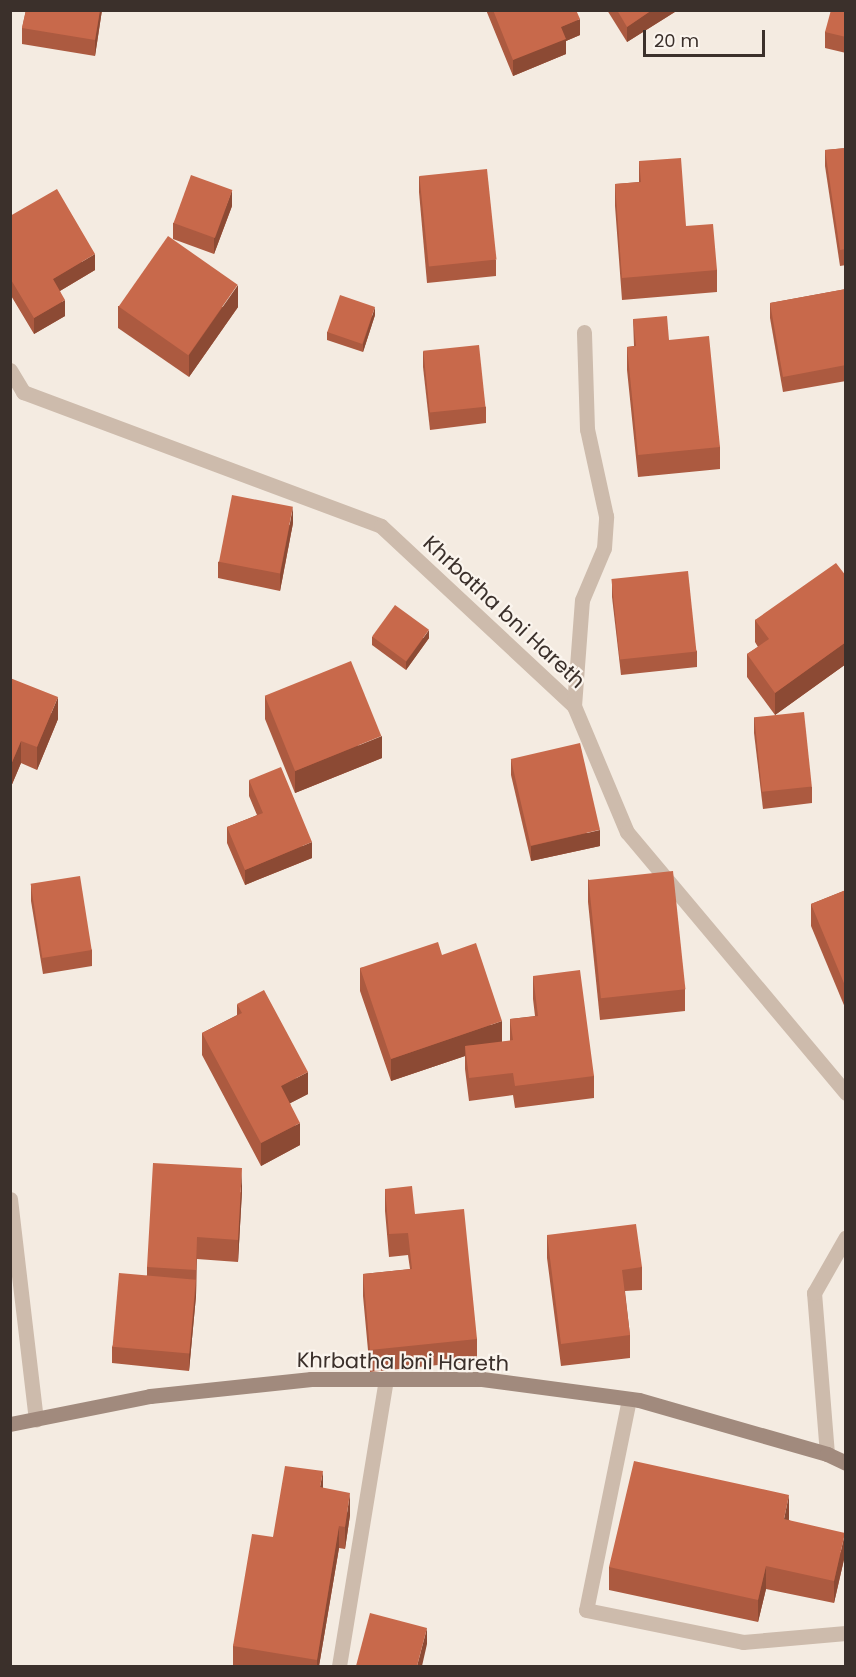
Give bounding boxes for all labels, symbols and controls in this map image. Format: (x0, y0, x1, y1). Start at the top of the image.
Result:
scale bar (646, 18, 768, 56)
text: 20 m (654, 28, 699, 53)
street label: Khrbatha bni Hareth (418, 530, 590, 694)
street label: Khrbatha bni Hareth (297, 1348, 509, 1376)

